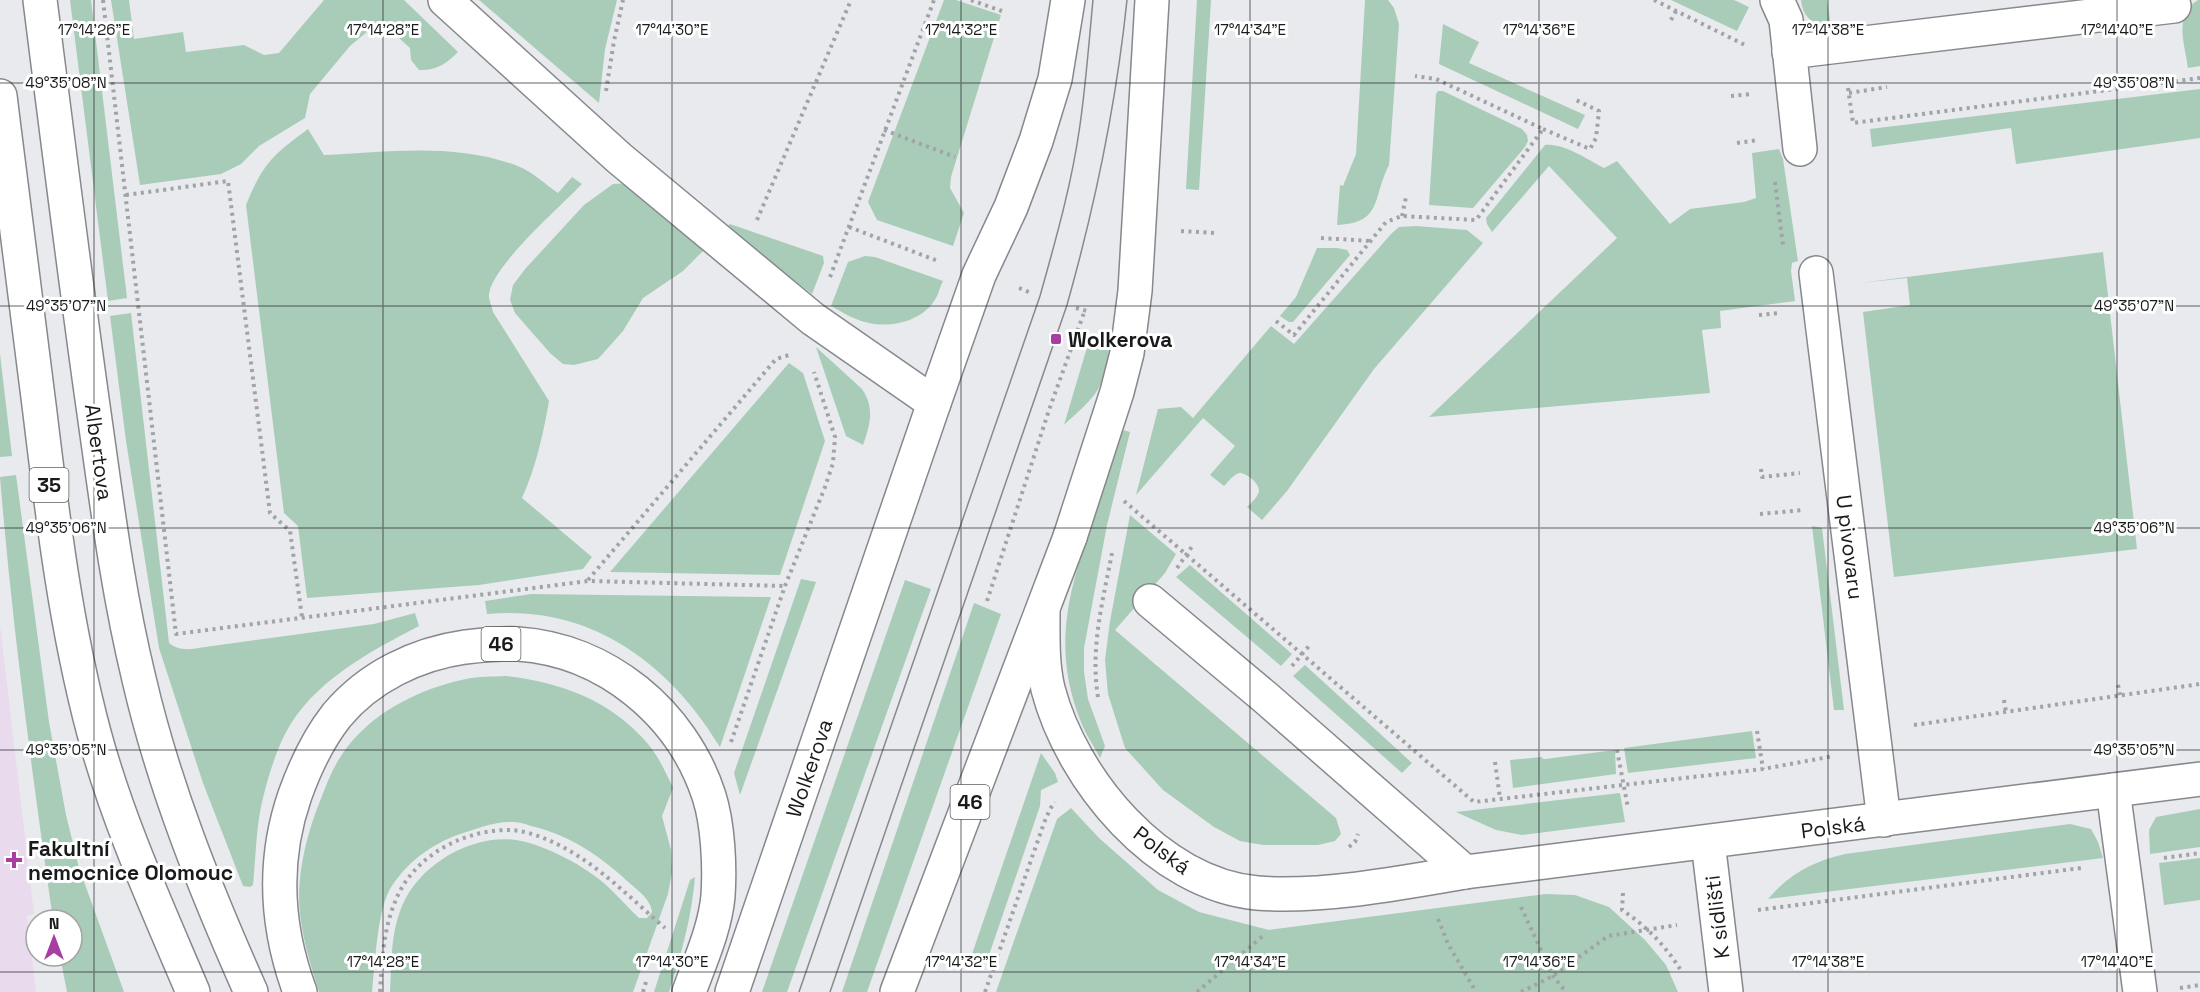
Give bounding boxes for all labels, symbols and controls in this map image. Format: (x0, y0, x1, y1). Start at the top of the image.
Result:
text: 17°14'26"E (58, 20, 130, 39)
text: 17°14'28"E (347, 20, 419, 39)
text: 17°14'30"E (636, 20, 708, 39)
text: 17°14'32"E (925, 20, 997, 39)
text: 17°14'34"E (1214, 20, 1286, 39)
text: 17°14'36"E (1503, 20, 1575, 39)
text: 17°14'38"E (1792, 20, 1864, 39)
text: 17°14'40"E (2081, 20, 2153, 39)
text: 49°35'08"N (25, 73, 107, 92)
text: 49°35'08"N (2093, 73, 2175, 92)
text: 49°35'07"N (26, 296, 106, 315)
text: 49°35'07"N (2094, 296, 2174, 315)
place label: Wolkerova (1068, 326, 1172, 353)
marker: Wolkerova (1049, 332, 1063, 346)
street label: Albertova (79, 402, 119, 502)
road number: 35 (29, 468, 68, 502)
street label: U pivovaru (1830, 493, 1870, 601)
text: 49°35'06"N (25, 518, 107, 537)
text: 49°35'06"N (2093, 518, 2175, 537)
road number: 46 (482, 627, 520, 661)
street label: Wolkerova (780, 715, 838, 821)
text: 49°35'05"N (25, 740, 107, 759)
text: 49°35'05"N (2093, 740, 2175, 759)
road number: 46 (950, 785, 990, 819)
street label: Polská (1799, 810, 1867, 844)
street label: Polská (1128, 820, 1196, 880)
place label: Fakultní nemocnice Olomouc (28, 835, 233, 886)
marker: Fakultní nemocnice Olomouc (5, 851, 23, 869)
street label: K sídlišti (1698, 874, 1736, 960)
north arrow (24, 908, 84, 968)
text: N (49, 913, 59, 934)
text: 17°14'28"E (347, 952, 419, 971)
text: 17°14'30"E (636, 952, 708, 971)
text: 17°14'32"E (925, 952, 997, 971)
text: 17°14'34"E (1214, 952, 1286, 971)
text: 17°14'36"E (1503, 952, 1575, 971)
text: 17°14'38"E (1792, 952, 1864, 971)
text: 17°14'40"E (2081, 952, 2153, 971)

